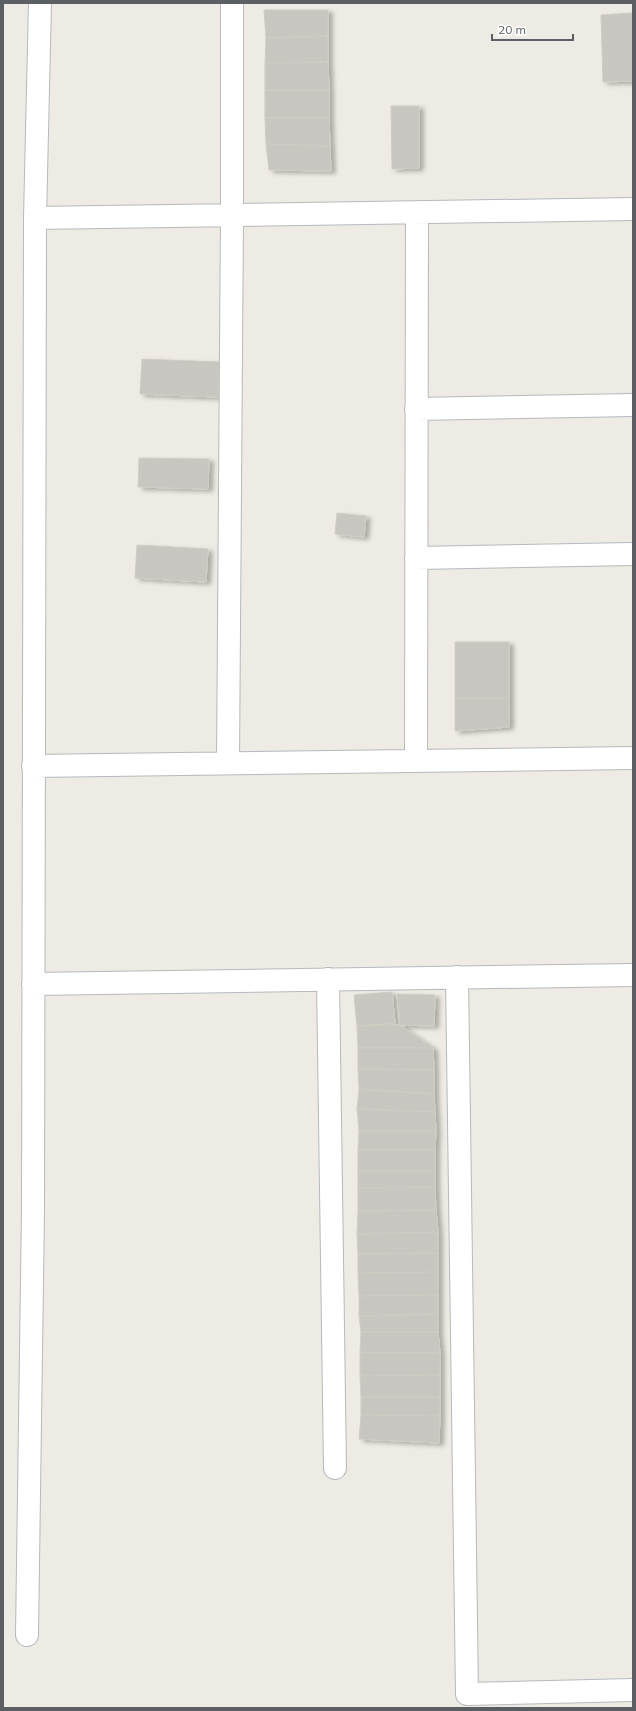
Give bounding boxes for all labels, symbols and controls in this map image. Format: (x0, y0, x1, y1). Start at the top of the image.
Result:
scale bar (492, 16, 573, 42)
text: 20 m (498, 22, 526, 37)

